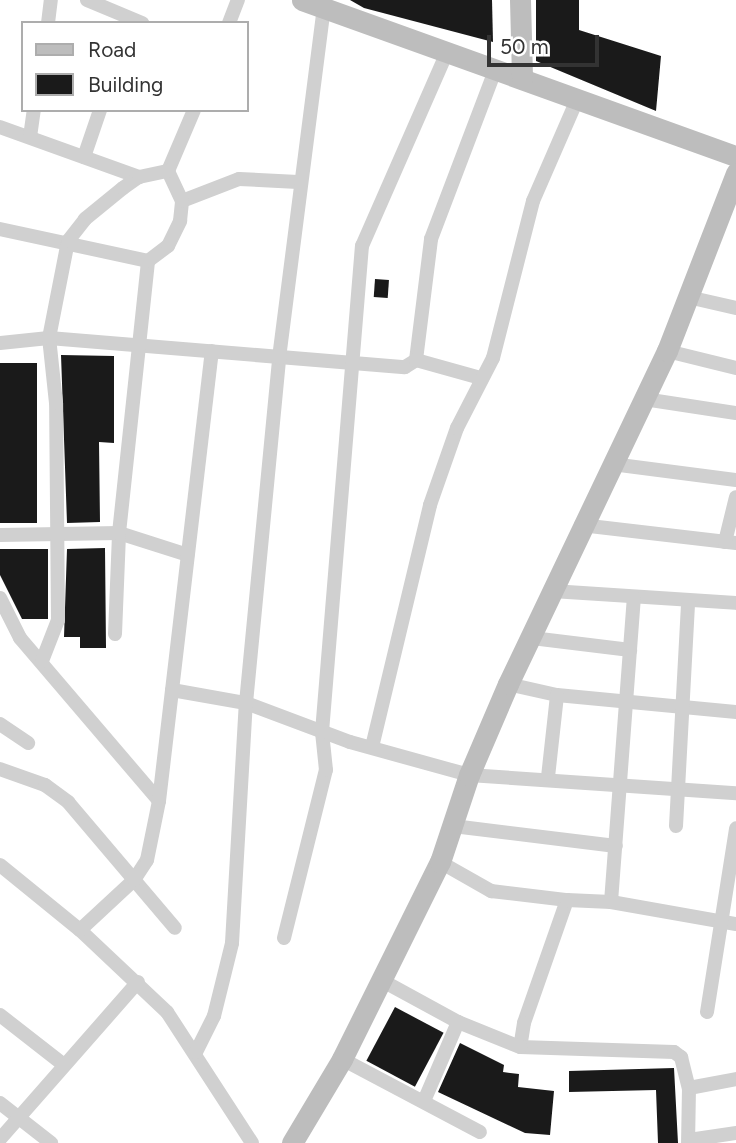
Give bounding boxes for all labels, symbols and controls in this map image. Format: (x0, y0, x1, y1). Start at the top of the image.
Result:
legend (21, 21, 248, 112)
scale bar (491, 21, 603, 65)
text: 50 m (500, 34, 549, 59)
text: Road (88, 37, 136, 62)
text: Building (88, 72, 163, 97)

